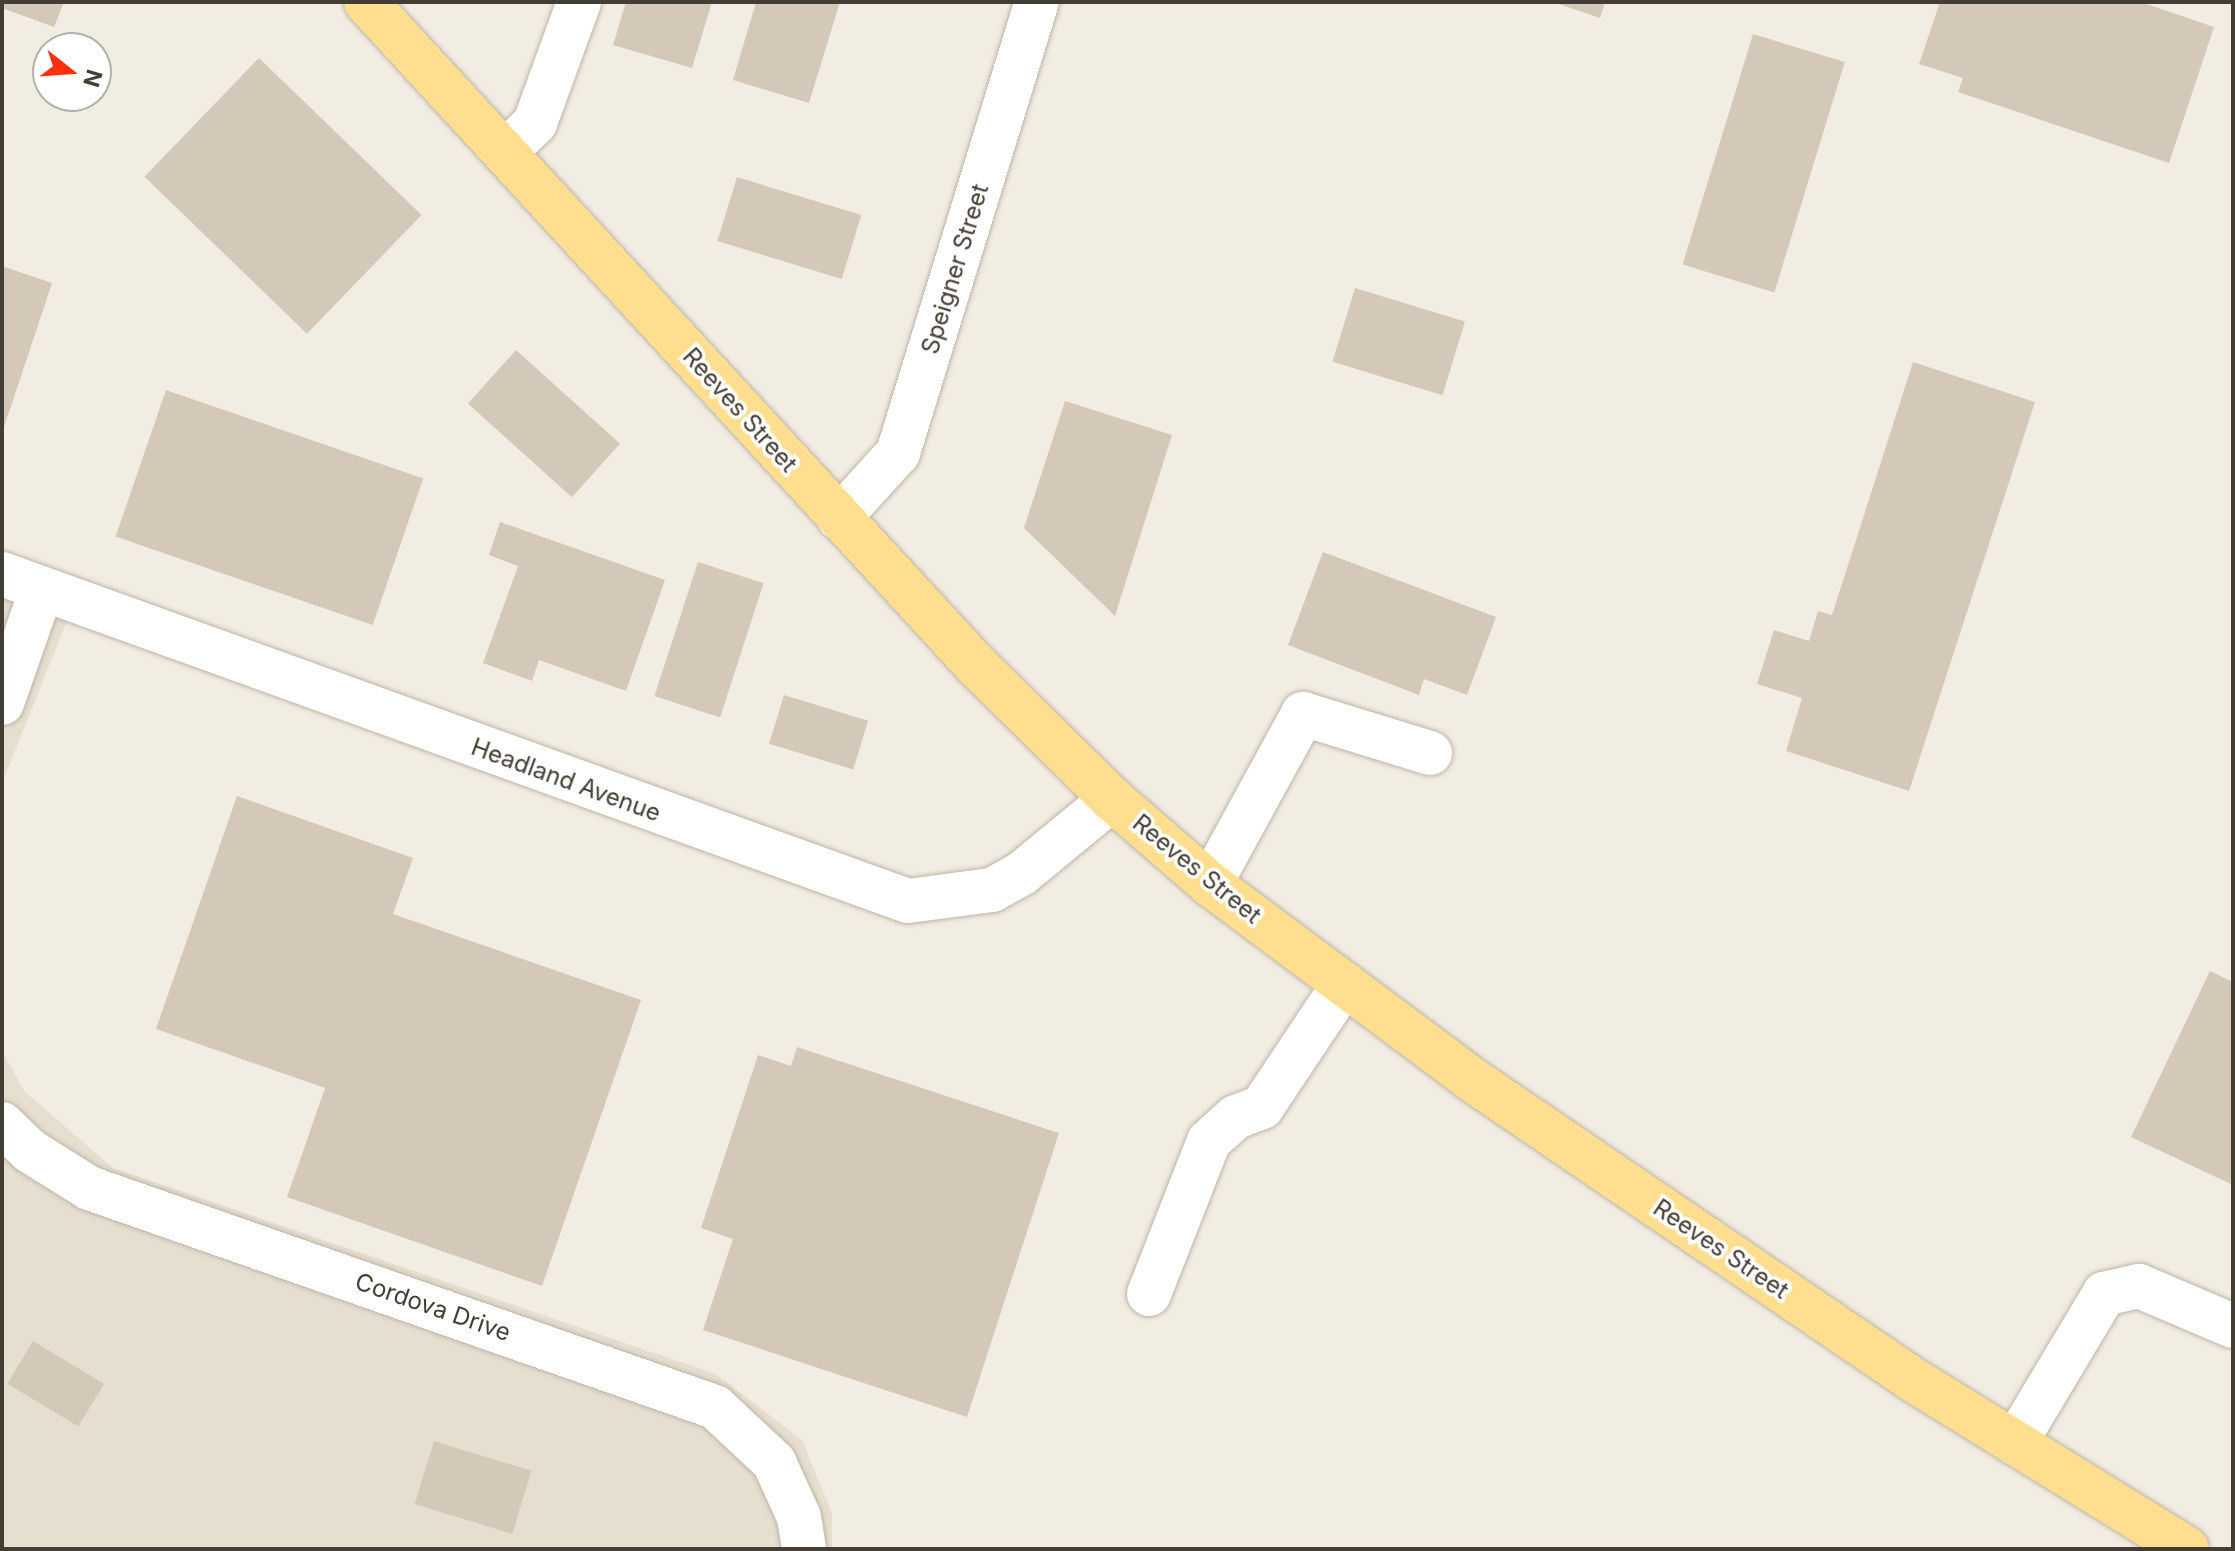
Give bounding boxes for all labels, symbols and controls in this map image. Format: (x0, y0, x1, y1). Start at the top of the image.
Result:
north arrow (32, 32, 112, 112)
text: N (78, 67, 108, 90)
street label: Speigner Street (915, 180, 995, 358)
street label: Reeves Street (677, 342, 803, 478)
street label: Headland Avenue (467, 732, 665, 828)
street label: Reeves Street (1127, 808, 1267, 930)
street label: Reeves Street (1648, 1193, 1794, 1305)
street label: Cordova Drive (352, 1267, 514, 1347)

